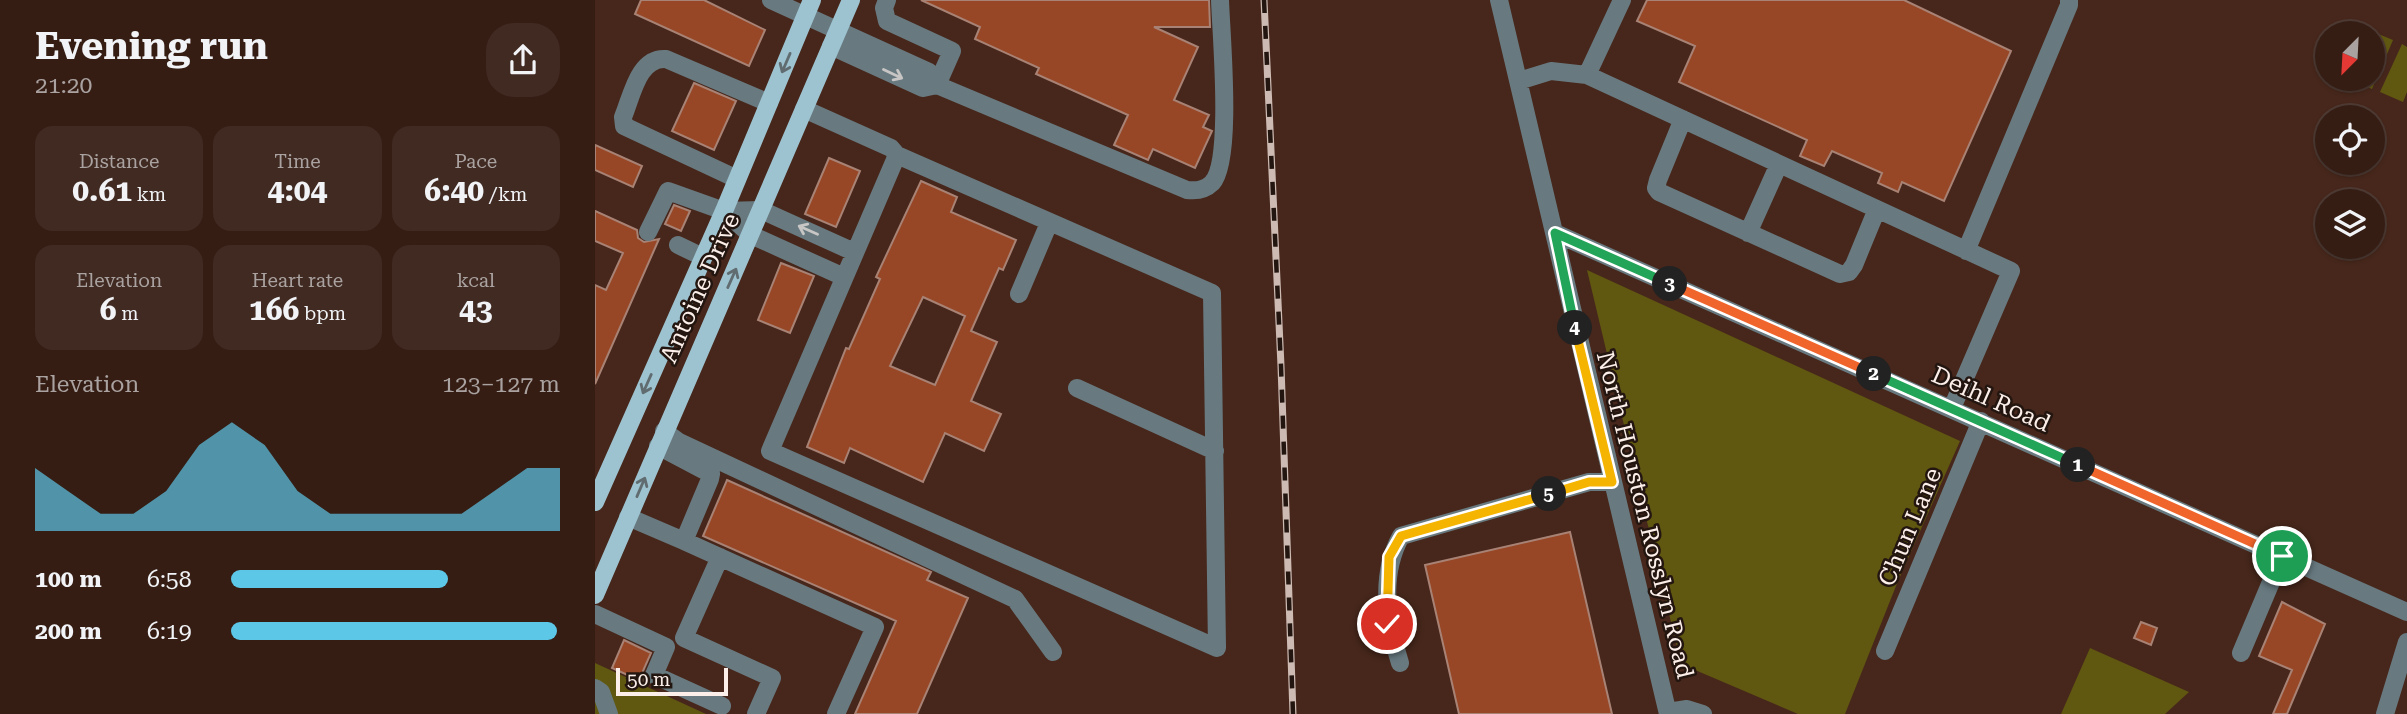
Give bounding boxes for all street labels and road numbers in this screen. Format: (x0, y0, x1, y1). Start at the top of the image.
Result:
street label: Antoine Drive (655, 209, 745, 367)
street label: North Houston Rosslyn Road (1591, 349, 1699, 681)
street label: Deihl Road (1927, 360, 2055, 438)
street label: Chun Lane (1873, 464, 1947, 590)

